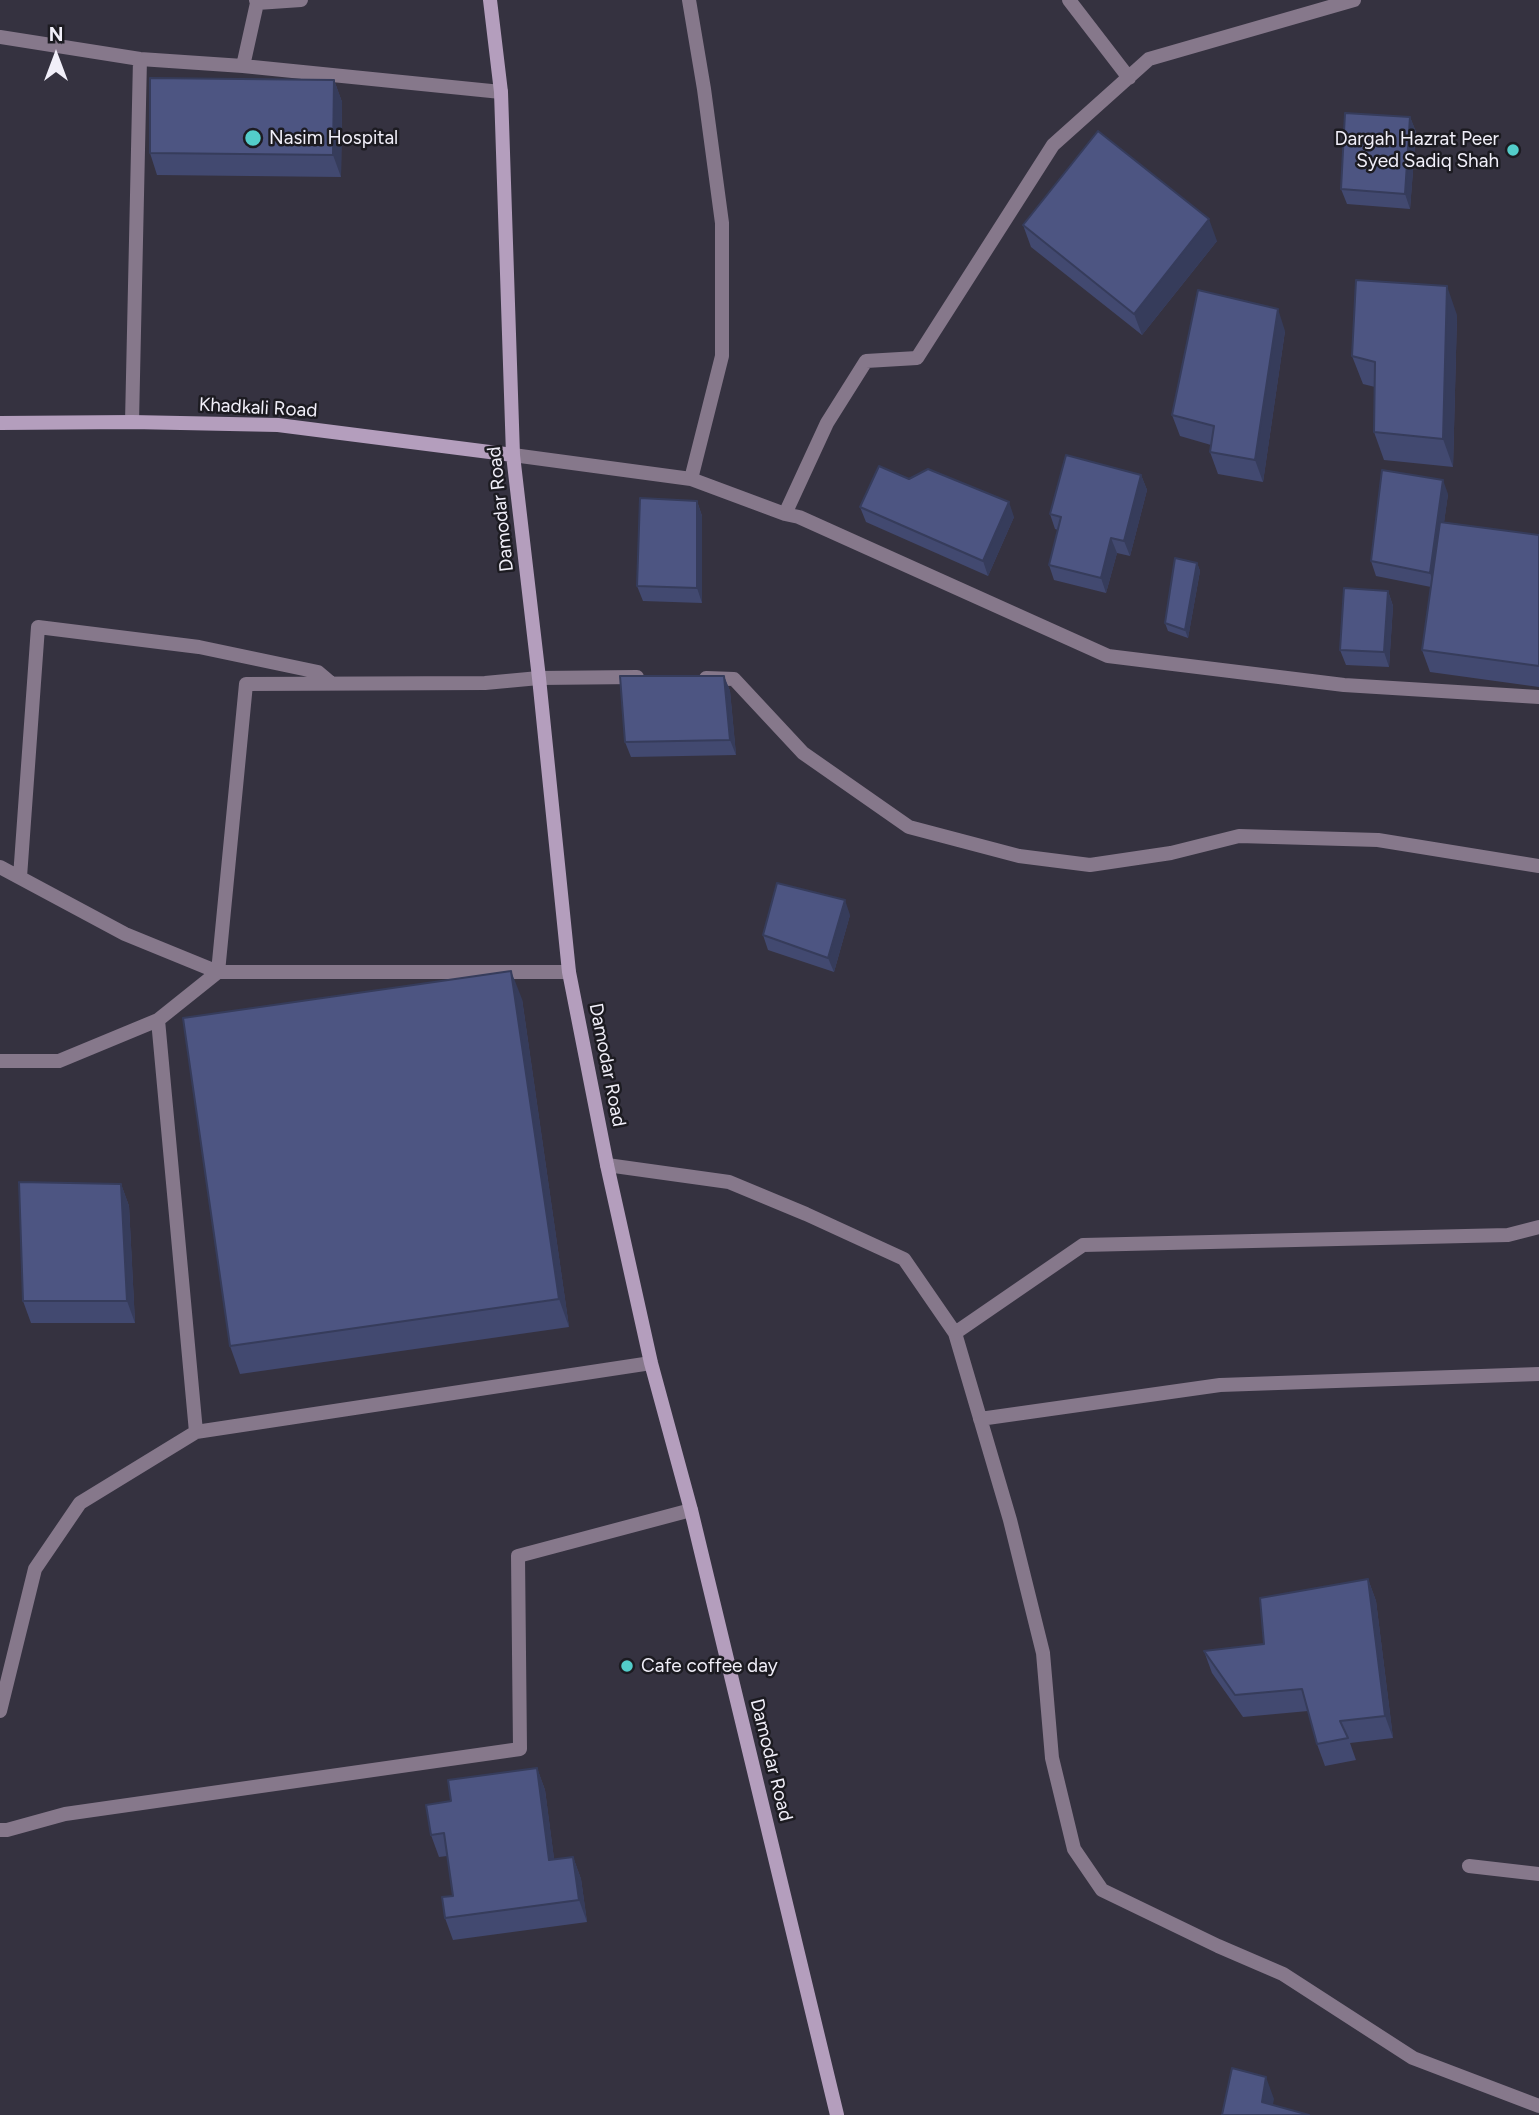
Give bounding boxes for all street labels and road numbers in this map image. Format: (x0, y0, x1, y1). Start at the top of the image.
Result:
street label: Khadkali Road (198, 394, 318, 422)
street label: Damodar Road (483, 445, 519, 573)
street label: Damodar Road (584, 1001, 630, 1129)
street label: Damodar Road (745, 1696, 797, 1824)

